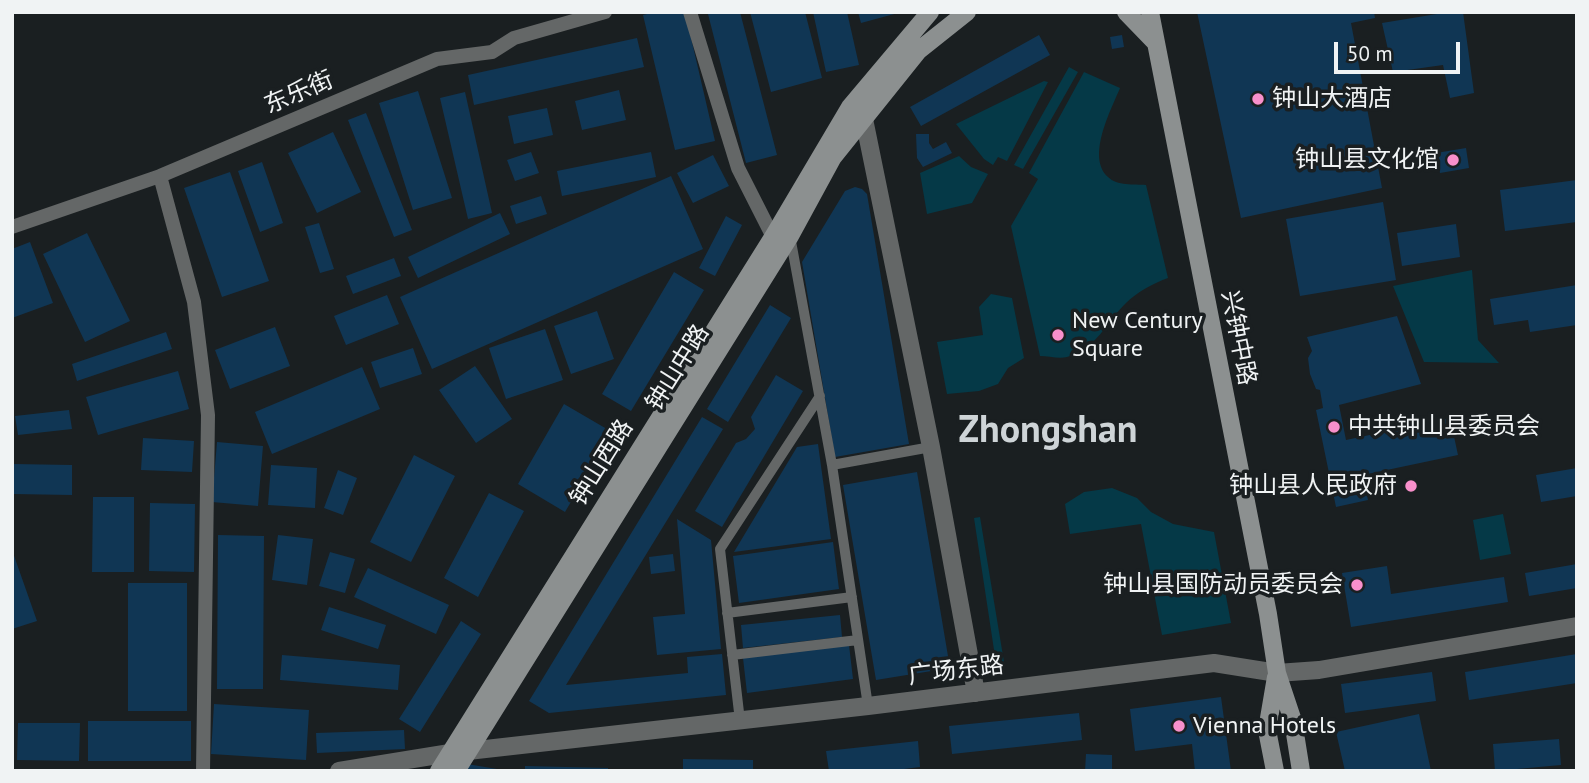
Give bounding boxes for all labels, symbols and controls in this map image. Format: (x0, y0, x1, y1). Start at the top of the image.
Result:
scale bar (1337, 28, 1463, 72)
text: 50 m (1347, 40, 1393, 67)
street label: 东乐街 (260, 66, 338, 120)
place label: 钟山大酒店 (1272, 85, 1392, 113)
marker: 钟山大酒店 (1250, 91, 1266, 107)
place label: 钟山县文化馆 (1295, 146, 1439, 174)
marker: 钟山县文化馆 (1445, 152, 1461, 168)
street label: 兴钟中路 (1215, 288, 1261, 388)
place label: New Century Square (1072, 307, 1203, 363)
street label: 钟山中路 (640, 320, 716, 416)
marker: New Century Square (1050, 327, 1066, 343)
district label: Zhongshan (959, 408, 1137, 454)
place label: 中共钟山县委员会 (1348, 413, 1540, 441)
street label: 钟山西路 (564, 415, 640, 511)
marker: 中共钟山县委员会 (1326, 419, 1342, 435)
place label: 钟山县人民政府 (1229, 472, 1397, 500)
marker: 钟山县人民政府 (1403, 478, 1419, 494)
place label: 钟山县国防动员委员会 (1103, 571, 1343, 599)
marker: 钟山县国防动员委员会 (1349, 577, 1365, 593)
street label: 广场东路 (907, 651, 1005, 691)
place label: Vienna Hotels (1193, 712, 1336, 740)
marker: Vienna Hotels (1171, 718, 1187, 734)

